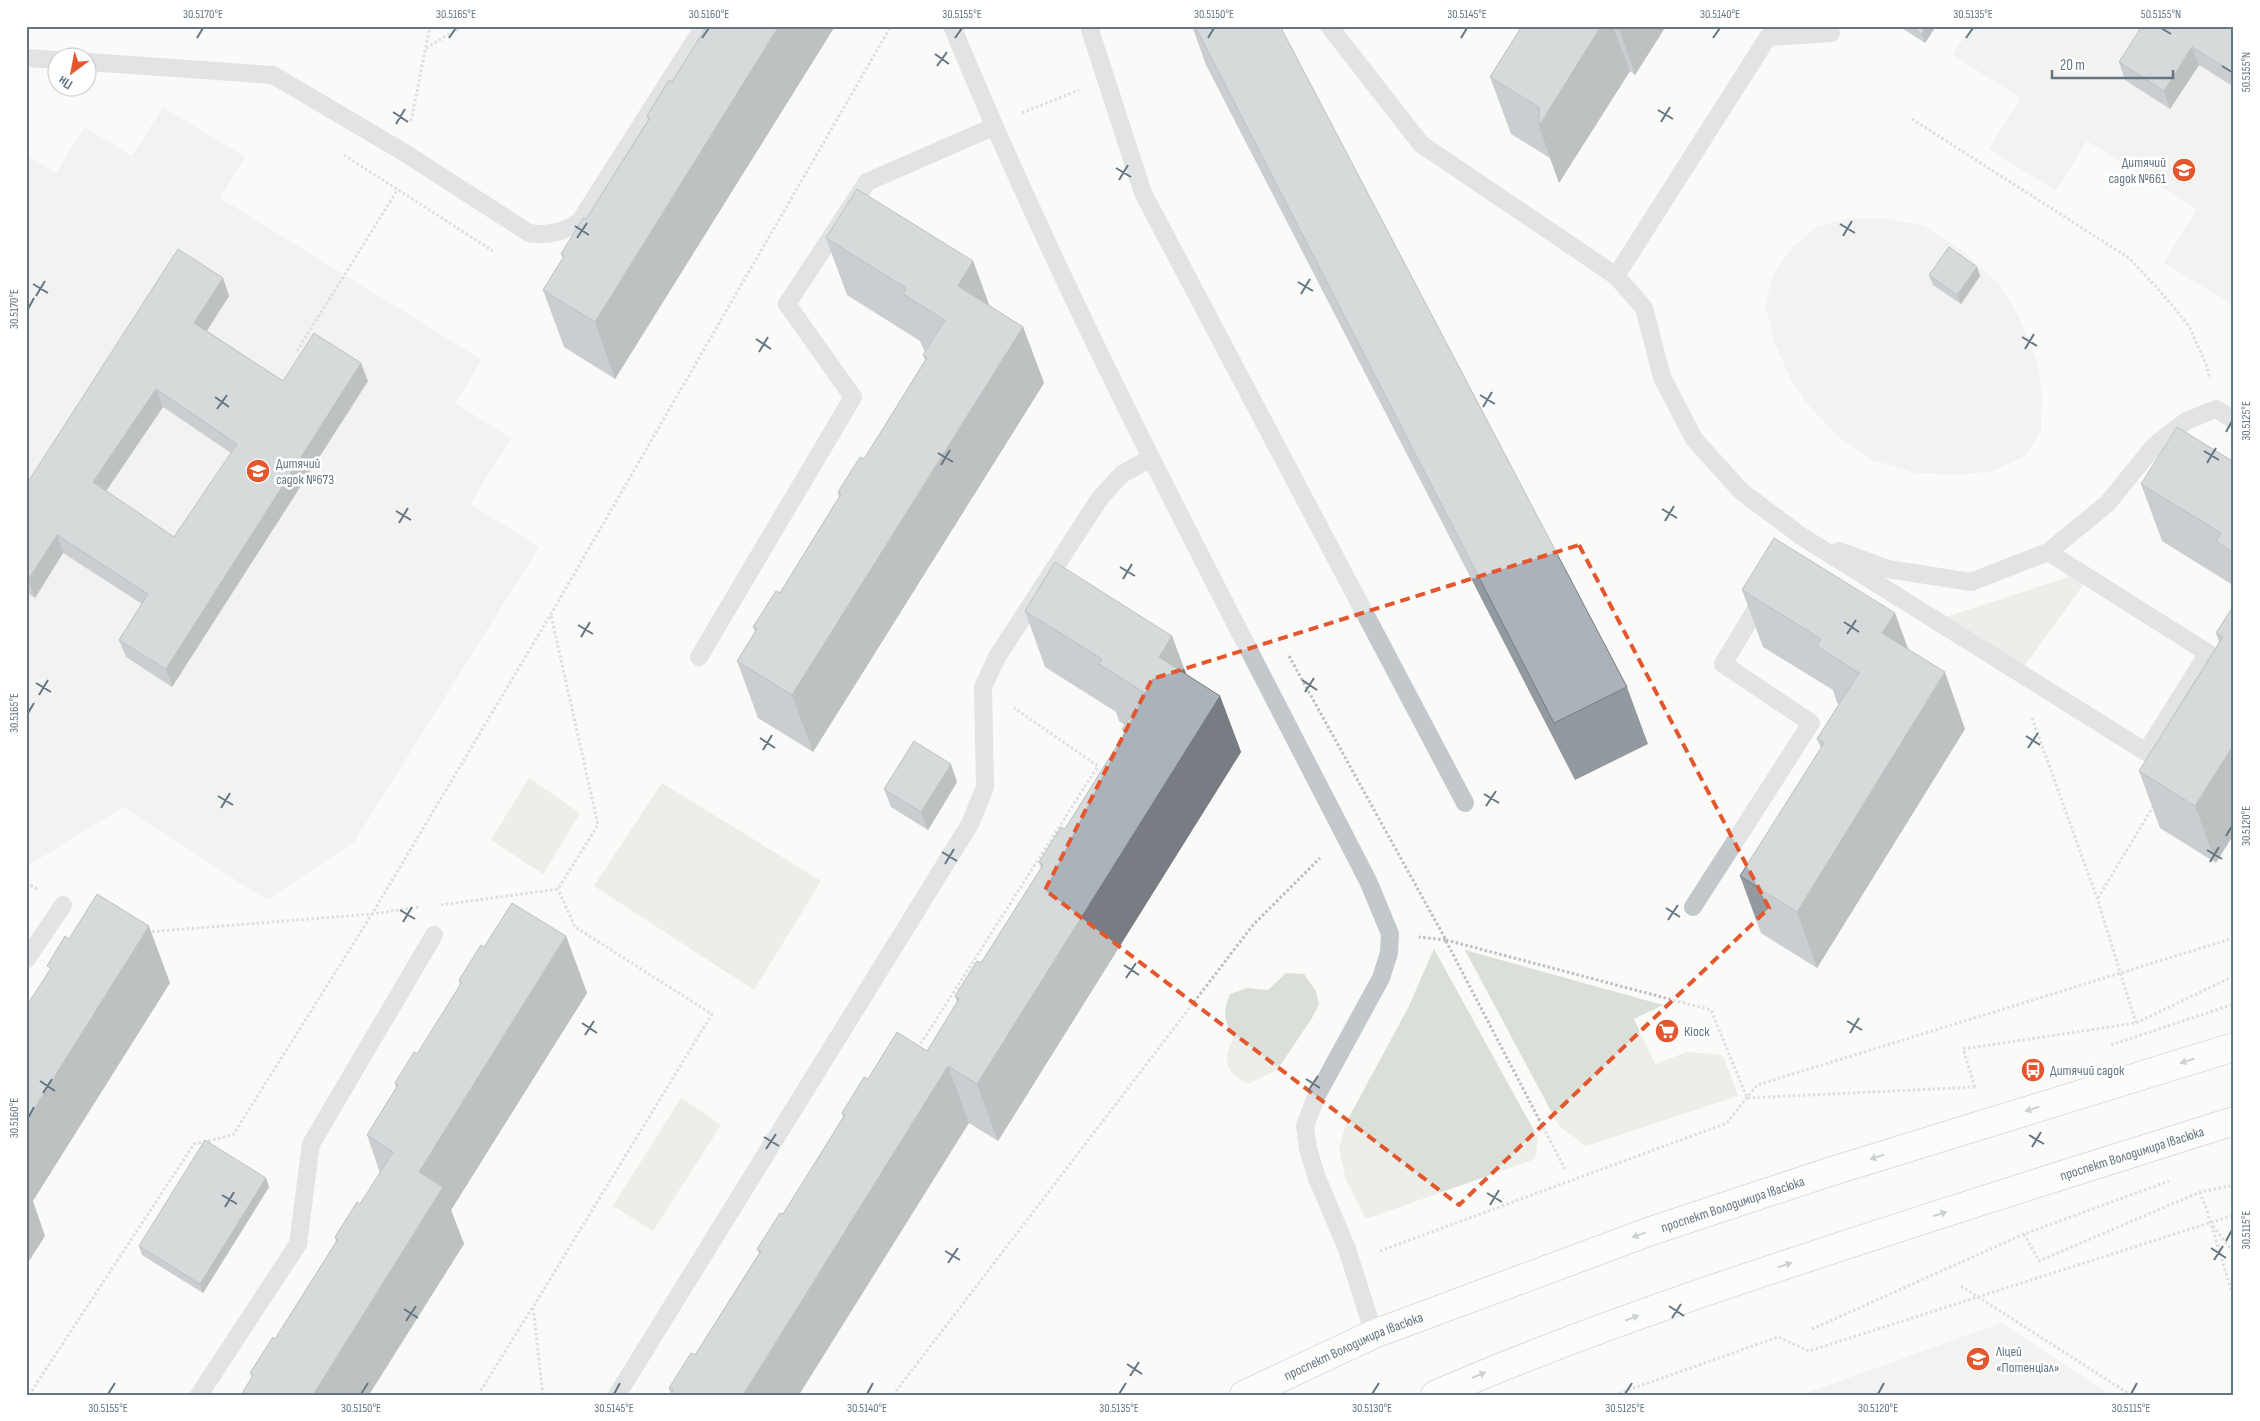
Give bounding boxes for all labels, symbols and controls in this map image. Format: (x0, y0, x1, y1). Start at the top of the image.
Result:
text: 30.5170°E (183, 7, 223, 22)
text: 30.5165°E (436, 7, 476, 22)
text: 30.5160°E (689, 7, 729, 22)
text: 30.5155°E (942, 7, 982, 22)
text: 30.5150°E (1194, 7, 1234, 22)
text: 30.5145°E (1447, 7, 1487, 22)
text: 30.5140°E (1700, 7, 1740, 22)
text: 30.5135°E (1953, 7, 1993, 22)
text: 50.5155°N (2141, 7, 2181, 22)
north arrow (48, 48, 98, 98)
scale bar (2052, 48, 2174, 80)
text: 50.5155°N (2239, 52, 2254, 92)
text: 20 m (2060, 56, 2085, 75)
text: Пн (55, 72, 76, 93)
place label: Дитячий садок №661 (2108, 154, 2166, 187)
school or university icon: Дитячий садок №661 (2171, 157, 2197, 183)
text: 30.5170°E (7, 289, 22, 329)
text: 30.5125°E (2239, 401, 2254, 441)
place label: Дитячий садок №673 (276, 455, 334, 488)
school or university icon: Дитячий садок №673 (245, 458, 271, 484)
text: 30.5165°E (7, 693, 22, 733)
text: 30.5120°E (2239, 806, 2254, 846)
supermarket icon: Кіоск (1654, 1018, 1680, 1044)
place label: Кіоск (1684, 1023, 1710, 1040)
bus stop icon: Дитячий садок (2020, 1057, 2046, 1083)
one-way arrow (2180, 1058, 2195, 1066)
place label: Дитячий садок (2050, 1062, 2125, 1079)
text: 30.5160°E (7, 1098, 22, 1138)
one-way arrow (2024, 1106, 2039, 1114)
street label: проспект Володимира Івасюка (2058, 1123, 2206, 1184)
one-way arrow (1869, 1154, 1884, 1161)
street label: проспект Володимира Івасюка (1659, 1173, 1807, 1236)
one-way arrow (1932, 1210, 1947, 1218)
text: 30.5115°E (2239, 1211, 2254, 1249)
one-way arrow (1631, 1231, 1646, 1239)
one-way arrow (1778, 1261, 1793, 1269)
street label: проспект Володимира Івасюка (1281, 1309, 1425, 1384)
one-way arrow (1624, 1314, 1639, 1321)
place label: Ліцей «Потенціал» (1995, 1343, 2059, 1376)
school or university icon: Ліцей «Потенціал» (1965, 1346, 1991, 1372)
one-way arrow (1472, 1371, 1487, 1379)
text: 30.5155°E (88, 1401, 128, 1416)
text: 30.5150°E (341, 1401, 381, 1416)
text: 30.5145°E (594, 1401, 634, 1416)
text: 30.5140°E (847, 1401, 887, 1416)
text: 30.5135°E (1099, 1401, 1139, 1416)
text: 30.5130°E (1352, 1401, 1392, 1416)
text: 30.5125°E (1605, 1401, 1645, 1416)
text: 30.5120°E (1858, 1401, 1898, 1416)
text: 30.5115°E (2112, 1401, 2150, 1416)

